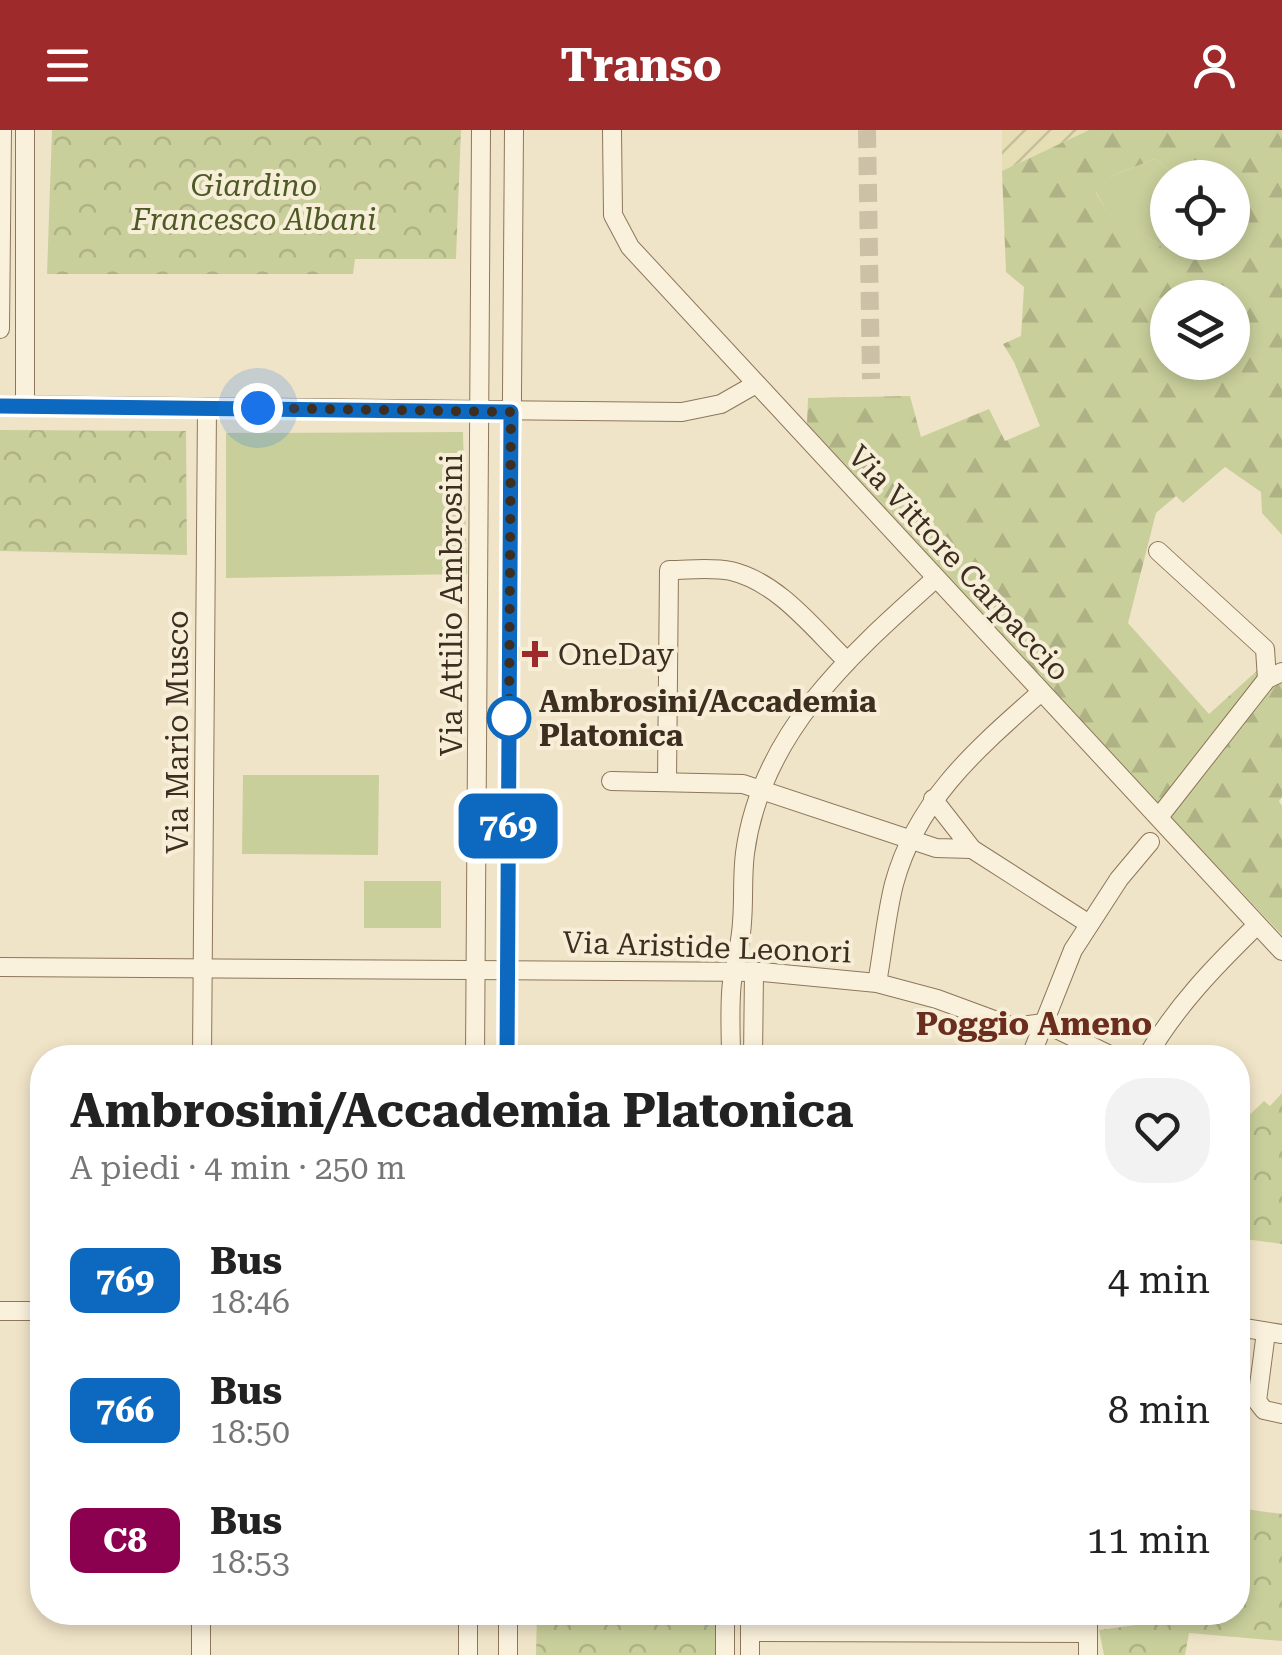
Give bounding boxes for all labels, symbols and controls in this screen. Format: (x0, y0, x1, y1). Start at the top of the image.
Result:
icon: menu (40, 38, 95, 93)
icon: person (1187, 38, 1242, 93)
text: Transo (560, 39, 722, 92)
map controls (1150, 160, 1250, 380)
button: locate (1150, 160, 1250, 260)
park label: Giardino Francesco Albani (131, 168, 376, 237)
button: layers (1150, 280, 1250, 380)
your location (233, 383, 283, 433)
street label: Via Vittore Carpaccio (841, 438, 1077, 688)
street label: Via Attilio Ambrosini (434, 454, 469, 756)
street label: Via Mario Musco (160, 610, 195, 854)
place label: OneDay (558, 637, 674, 672)
marker: OneDay (522, 641, 548, 667)
place label: Ambrosini/Accademia Platonica (539, 684, 877, 753)
marker: Ambrosini/Accademia Platonica (488, 697, 530, 739)
line badge: 769 (450, 794, 566, 858)
text: 769 (479, 806, 537, 847)
street label: Via Aristide Leonori (562, 924, 852, 970)
district label: Poggio Ameno (916, 1005, 1152, 1043)
button: heart (1105, 1078, 1210, 1183)
text: Ambrosini/Accademia Platonica (70, 1083, 853, 1139)
text: A piedi · 4 min · 250 m (70, 1149, 406, 1187)
text: Bus (210, 1239, 282, 1283)
text: 4 min (1108, 1258, 1210, 1302)
text: 769 (96, 1260, 154, 1301)
text: 18:46 (210, 1283, 290, 1321)
text: Bus (210, 1369, 282, 1413)
text: 8 min (1108, 1388, 1210, 1432)
text: 766 (96, 1390, 154, 1431)
text: 18:50 (210, 1413, 290, 1451)
text: Bus (210, 1499, 282, 1543)
text: 11 min (1087, 1518, 1210, 1562)
text: C8 (103, 1520, 147, 1561)
text: 18:53 (210, 1543, 290, 1581)

